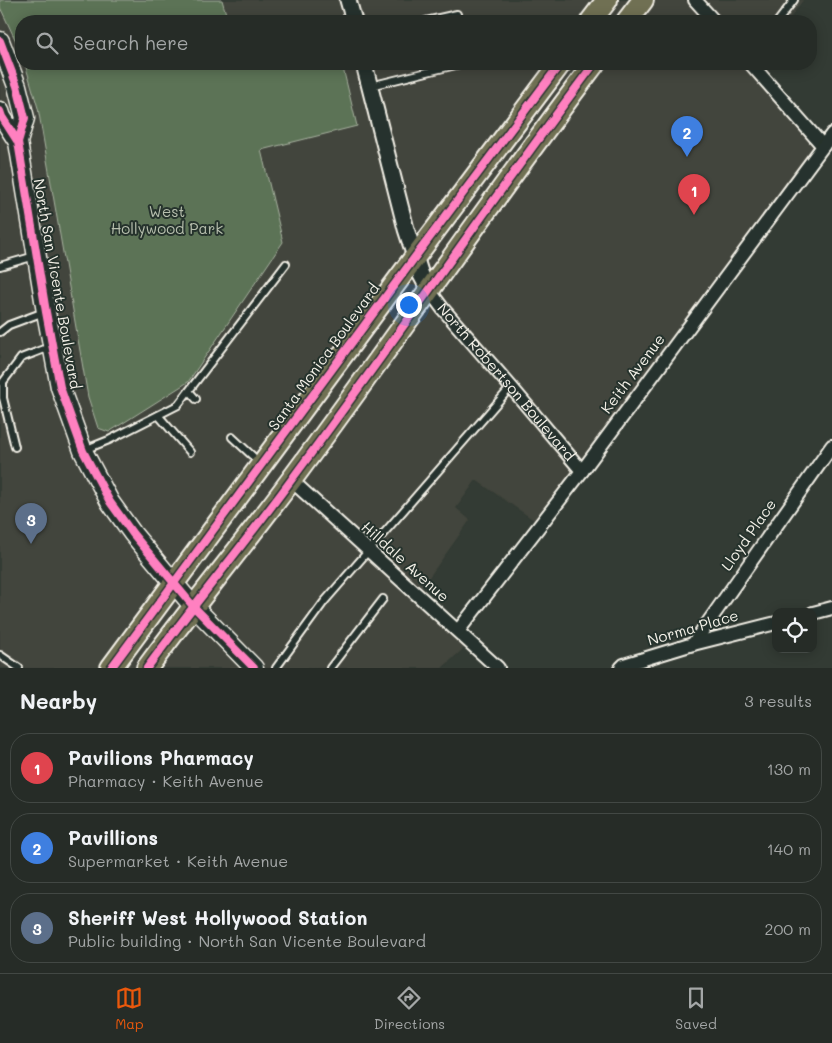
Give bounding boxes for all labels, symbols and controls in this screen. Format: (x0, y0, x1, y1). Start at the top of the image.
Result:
search box (15, 15, 817, 70)
icon: search (33, 29, 61, 57)
text: Search here (73, 30, 189, 55)
pin: 2 (671, 116, 703, 157)
pin: 1 (678, 174, 710, 215)
street label: North San Vicente Boulevard (30, 177, 86, 391)
park label: West Hollywood Park (111, 201, 223, 238)
street label: Santa Monica Boulevard (263, 279, 383, 434)
your location (396, 292, 422, 318)
street label: North Robertson Boulevard (433, 298, 580, 465)
street label: Keith Avenue (596, 330, 669, 417)
street label: Lloyd Place (716, 495, 780, 574)
pin: 3 (15, 503, 47, 544)
street label: Hilldale Avenue (358, 517, 454, 606)
street label: Norma Place (645, 604, 741, 650)
map controls (772, 608, 817, 653)
button: locate (772, 608, 817, 653)
text: Nearby (20, 687, 97, 714)
text: 3 results (744, 690, 812, 711)
text: Pavilions Pharmacy (68, 745, 254, 770)
text: 1 (33, 758, 41, 779)
text: 130 m (767, 758, 811, 779)
text: Pharmacy · Keith Avenue (68, 770, 264, 791)
text: Pavillions (68, 825, 158, 850)
text: 2 (33, 838, 41, 859)
text: 140 m (767, 838, 811, 859)
text: Supermarket · Keith Avenue (68, 850, 288, 871)
text: Sheriff West Hollywood Station (68, 905, 367, 930)
text: 3 (32, 918, 42, 939)
text: 200 m (764, 918, 811, 939)
text: Public building · North San Vicente Boulevard (68, 930, 426, 951)
tab: Map (115, 984, 144, 1033)
tab: Directions (374, 984, 445, 1033)
tab: Saved (675, 984, 717, 1033)

